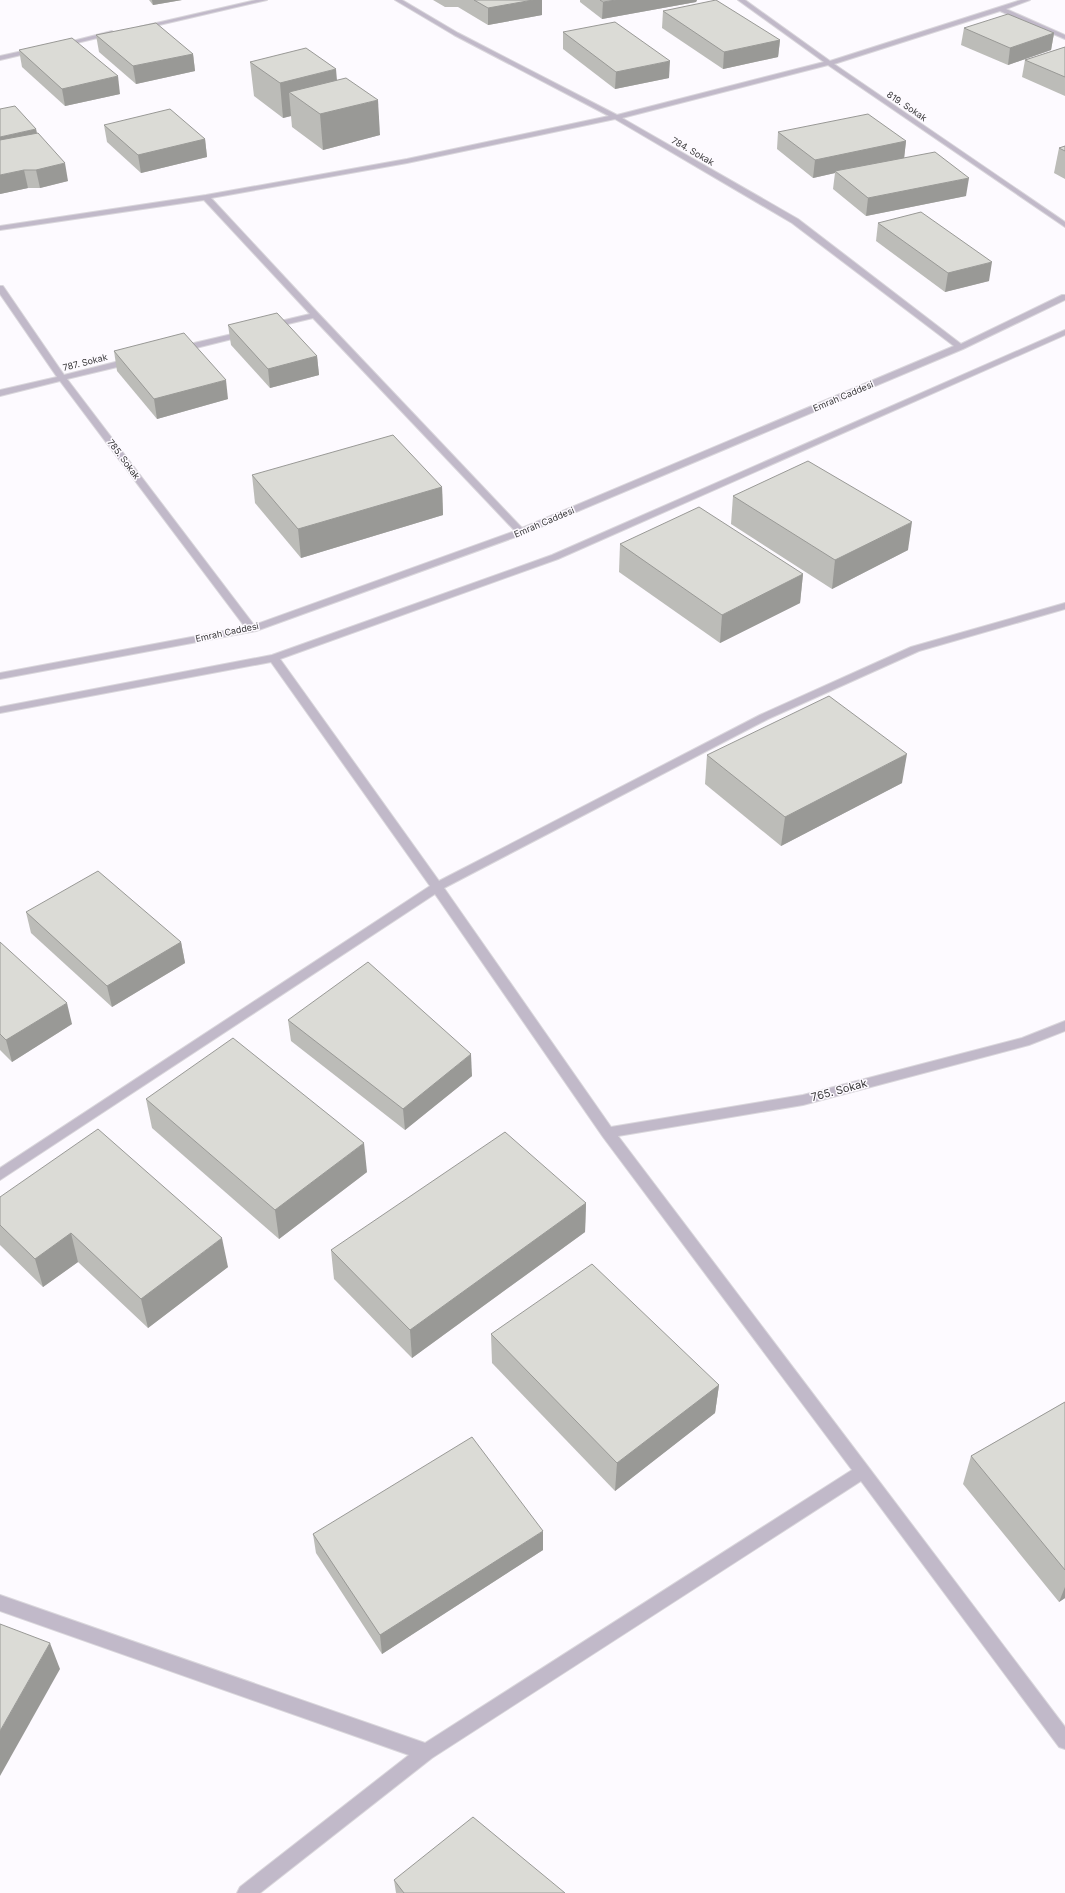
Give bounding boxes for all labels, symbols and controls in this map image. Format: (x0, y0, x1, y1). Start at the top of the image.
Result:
street label: 819. Sokak (885, 89, 929, 123)
street label: 784. Sokak (670, 134, 716, 168)
street label: 787. Sokak (61, 351, 109, 373)
street label: Emrah Caddesi (811, 378, 875, 414)
street label: 785. Sokak (105, 437, 143, 481)
street label: Emrah Caddesi (512, 504, 576, 540)
street label: Emrah Caddesi (194, 620, 260, 644)
street label: 765. Sokak (809, 1076, 869, 1104)

